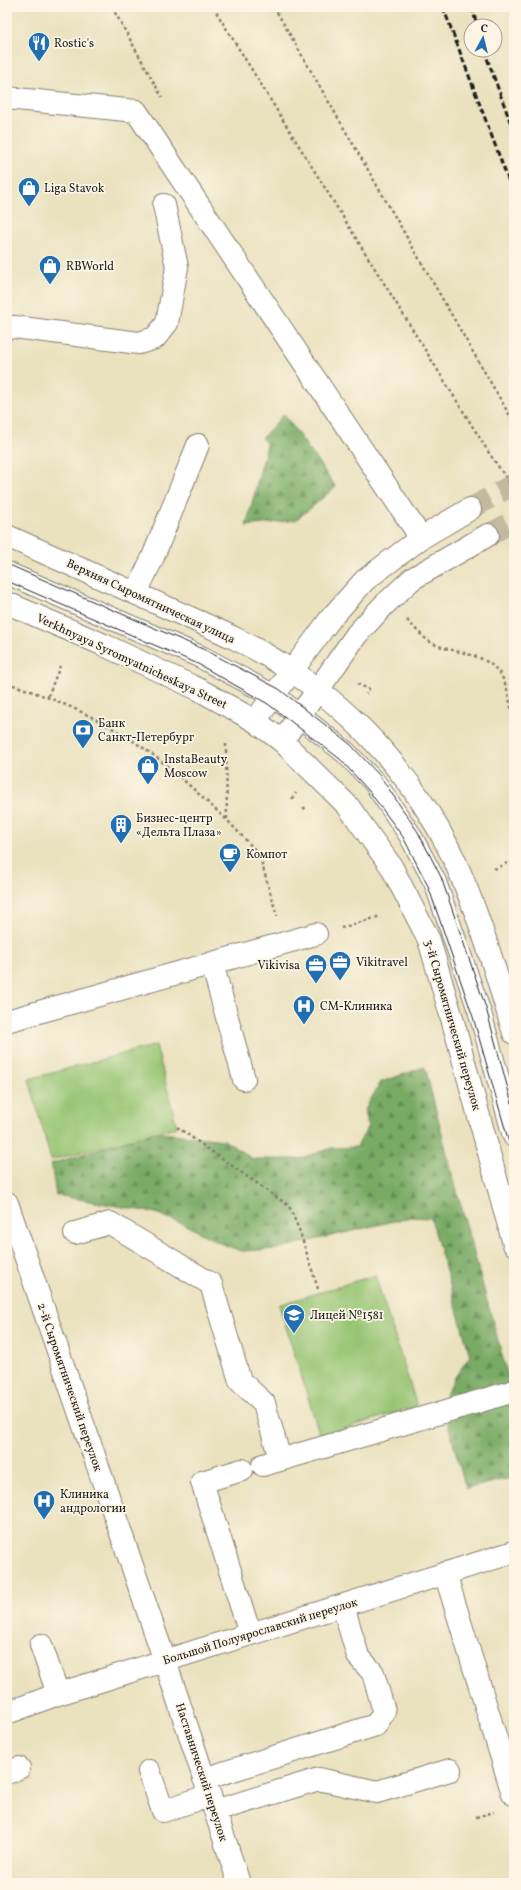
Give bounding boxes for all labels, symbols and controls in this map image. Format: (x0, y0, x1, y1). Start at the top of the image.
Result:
north arrow (463, 18, 503, 58)
text: С (480, 22, 488, 37)
restaurant icon: Rostic's (26, 30, 52, 63)
place label: Rostic's (54, 36, 94, 52)
shop icon: Liga Stavok (16, 175, 42, 208)
place label: Liga Stavok (44, 181, 105, 197)
shop icon: RBWorld (37, 253, 63, 286)
place label: RBWorld (66, 259, 114, 275)
street label: Верхняя Сыромятническая улица (64, 556, 237, 648)
street label: Verkhnyaya Syromyatnicheskaya Street (34, 611, 229, 713)
place label: Банк Санкт-Петербург (98, 716, 195, 746)
bank icon: Банк Санкт-Петербург (70, 717, 96, 750)
place label: InstaBeauty Moscow (164, 752, 228, 782)
shop icon: InstaBeauty Moscow (135, 753, 161, 786)
place label: Бизнес-центр «Дельта Плаза» (136, 811, 222, 841)
building icon: Бизнес-центр «Дельта Плаза» (108, 812, 134, 845)
cafe icon: Компот (217, 841, 243, 874)
place label: Компот (246, 847, 287, 863)
street label: 3-й Сыромятнический переулок (420, 938, 484, 1113)
office icon: Vikitravel (327, 949, 353, 982)
office icon: Vikivisa (303, 952, 329, 985)
place label: Vikitravel (356, 955, 408, 971)
place label: Vikivisa (258, 958, 300, 974)
hospital icon: СМ-Клиника (291, 993, 317, 1026)
place label: СМ-Клиника (320, 999, 392, 1015)
street label: 2-й Сыромятнический переулок (33, 1301, 106, 1474)
school or university icon: Лицей №1581 (281, 1302, 307, 1335)
place label: Лицей №1581 (310, 1308, 383, 1324)
place label: Клиника андрологии (60, 1487, 126, 1517)
hospital icon: Клиника андрологии (31, 1488, 57, 1521)
street label: Большой Полуярославский переулок (161, 1594, 360, 1669)
street label: Наставнический переулок (171, 1701, 231, 1844)

